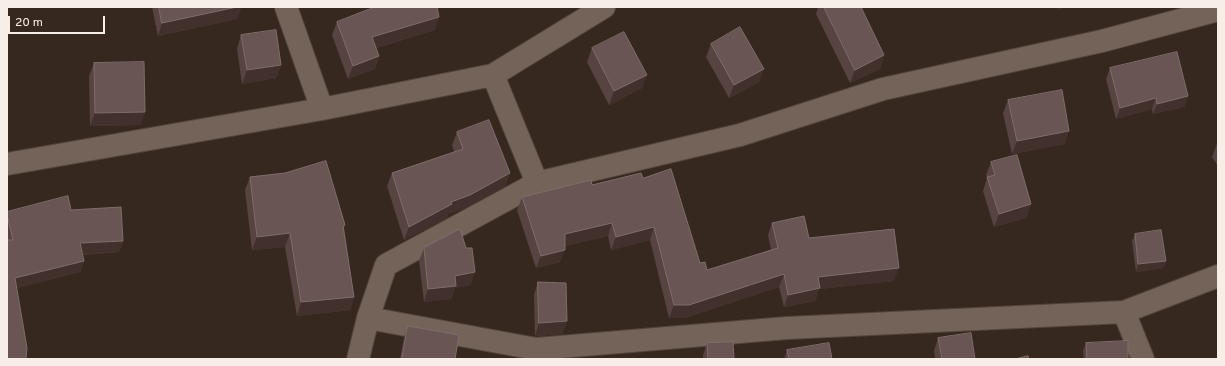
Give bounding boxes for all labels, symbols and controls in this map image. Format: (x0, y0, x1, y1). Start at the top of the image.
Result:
scale bar (10, 8, 107, 34)
text: 20 m (15, 15, 43, 31)

